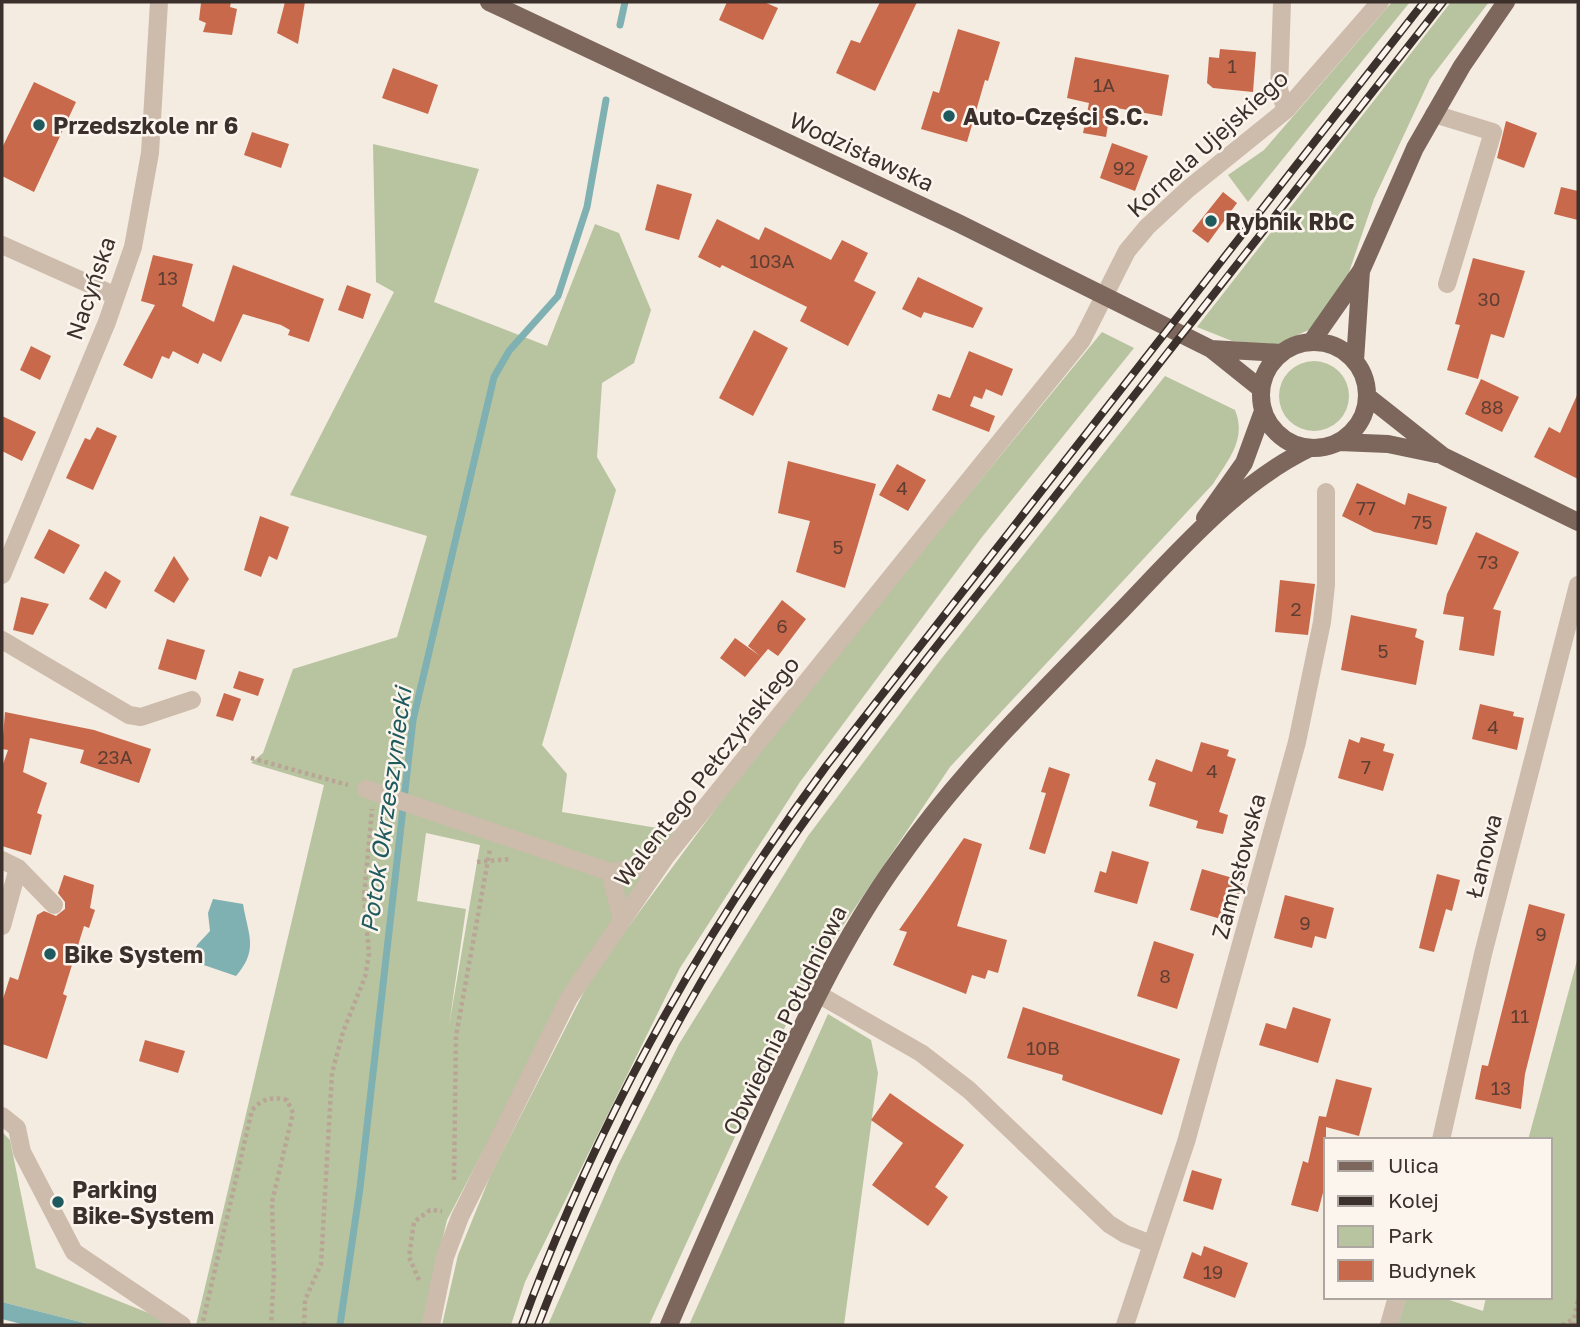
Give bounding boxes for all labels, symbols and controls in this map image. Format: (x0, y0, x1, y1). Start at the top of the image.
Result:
house number: 1 (1227, 54, 1237, 77)
street label: Kornela Ujejskiego (1121, 63, 1293, 223)
house number: 1A (1093, 73, 1115, 96)
place label: Auto-Części S.C. (963, 102, 1149, 130)
street label: Wodzisławska (785, 105, 939, 197)
marker: Auto-Części S.C. (941, 108, 957, 124)
place label: Przedszkole nr 6 (53, 111, 238, 139)
marker: Przedszkole nr 6 (31, 117, 47, 133)
house number: 92 (1113, 156, 1135, 179)
place label: Rybnik RbC (1225, 207, 1355, 235)
marker: Rybnik RbC (1203, 213, 1219, 229)
street label: Nacyńska (59, 233, 121, 343)
house number: 103A (750, 249, 795, 272)
house number: 13 (158, 266, 178, 289)
house number: 30 (1478, 287, 1500, 310)
house number: 88 (1480, 395, 1504, 418)
house number: 4 (896, 476, 908, 499)
house number: 77 (1356, 496, 1376, 519)
house number: 75 (1411, 510, 1433, 533)
house number: 5 (832, 535, 844, 558)
house number: 73 (1477, 550, 1499, 573)
house number: 2 (1290, 597, 1302, 620)
house number: 6 (776, 614, 788, 637)
house number: 5 (1377, 639, 1389, 662)
street label: Walentego Pełczyńskiego (607, 650, 805, 892)
water label: Potok Okrzeszyniecki (353, 683, 418, 935)
house number: 4 (1487, 715, 1499, 738)
house number: 23A (98, 745, 133, 768)
house number: 7 (1361, 755, 1371, 778)
house number: 4 (1206, 759, 1218, 782)
street label: Zamysłowska (1205, 790, 1271, 942)
street label: Łanowa (1459, 811, 1507, 901)
street label: Obwiednia Południowa (716, 901, 852, 1139)
house number: 9 (1299, 911, 1311, 934)
house number: 9 (1535, 922, 1547, 945)
place label: Bike System (64, 940, 203, 968)
marker: Bike System (42, 946, 58, 962)
house number: 8 (1159, 964, 1171, 987)
house number: 11 (1511, 1004, 1529, 1027)
house number: 10B (1026, 1036, 1060, 1059)
house number: 13 (1491, 1076, 1511, 1099)
legend (1324, 1138, 1552, 1299)
text: Ulica (1388, 1152, 1439, 1178)
place label: Parking Bike-System (72, 1175, 214, 1229)
text: Kolej (1388, 1187, 1439, 1213)
marker: Parking Bike-System (50, 1194, 66, 1210)
text: Park (1388, 1222, 1434, 1248)
text: Budynek (1388, 1257, 1477, 1283)
house number: 19 (1203, 1260, 1223, 1283)

